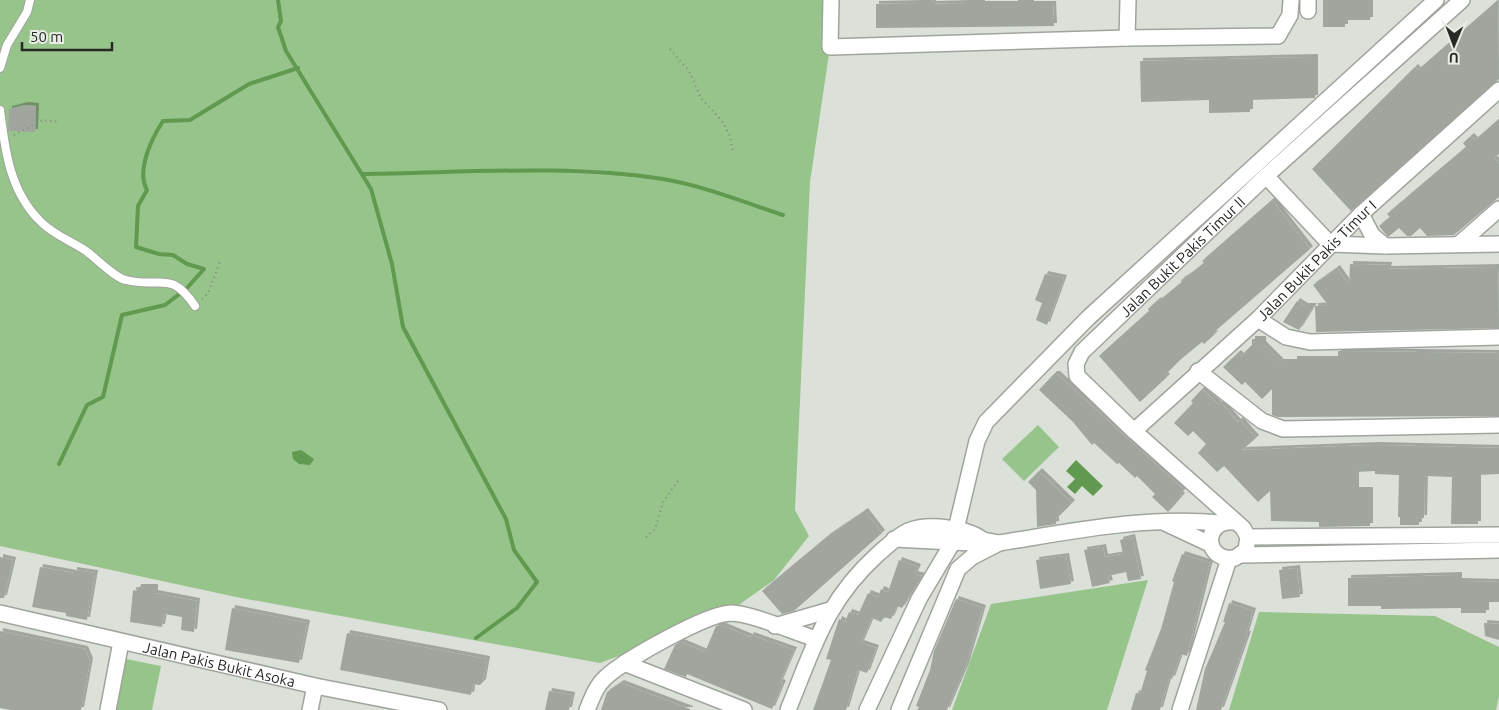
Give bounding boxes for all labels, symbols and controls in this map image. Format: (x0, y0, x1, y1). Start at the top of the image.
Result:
scale bar (22, 20, 112, 52)
north arrow (1429, 20, 1479, 70)
text: 50 m (30, 28, 63, 45)
text: U (1449, 50, 1459, 66)
street label: Jalan Bukit Pakis Timur II (1116, 193, 1248, 320)
street label: Jalan Bukit Pakis Timur I (1253, 196, 1379, 324)
street label: Jalan Pakis Bukit Asoka (141, 638, 297, 690)

